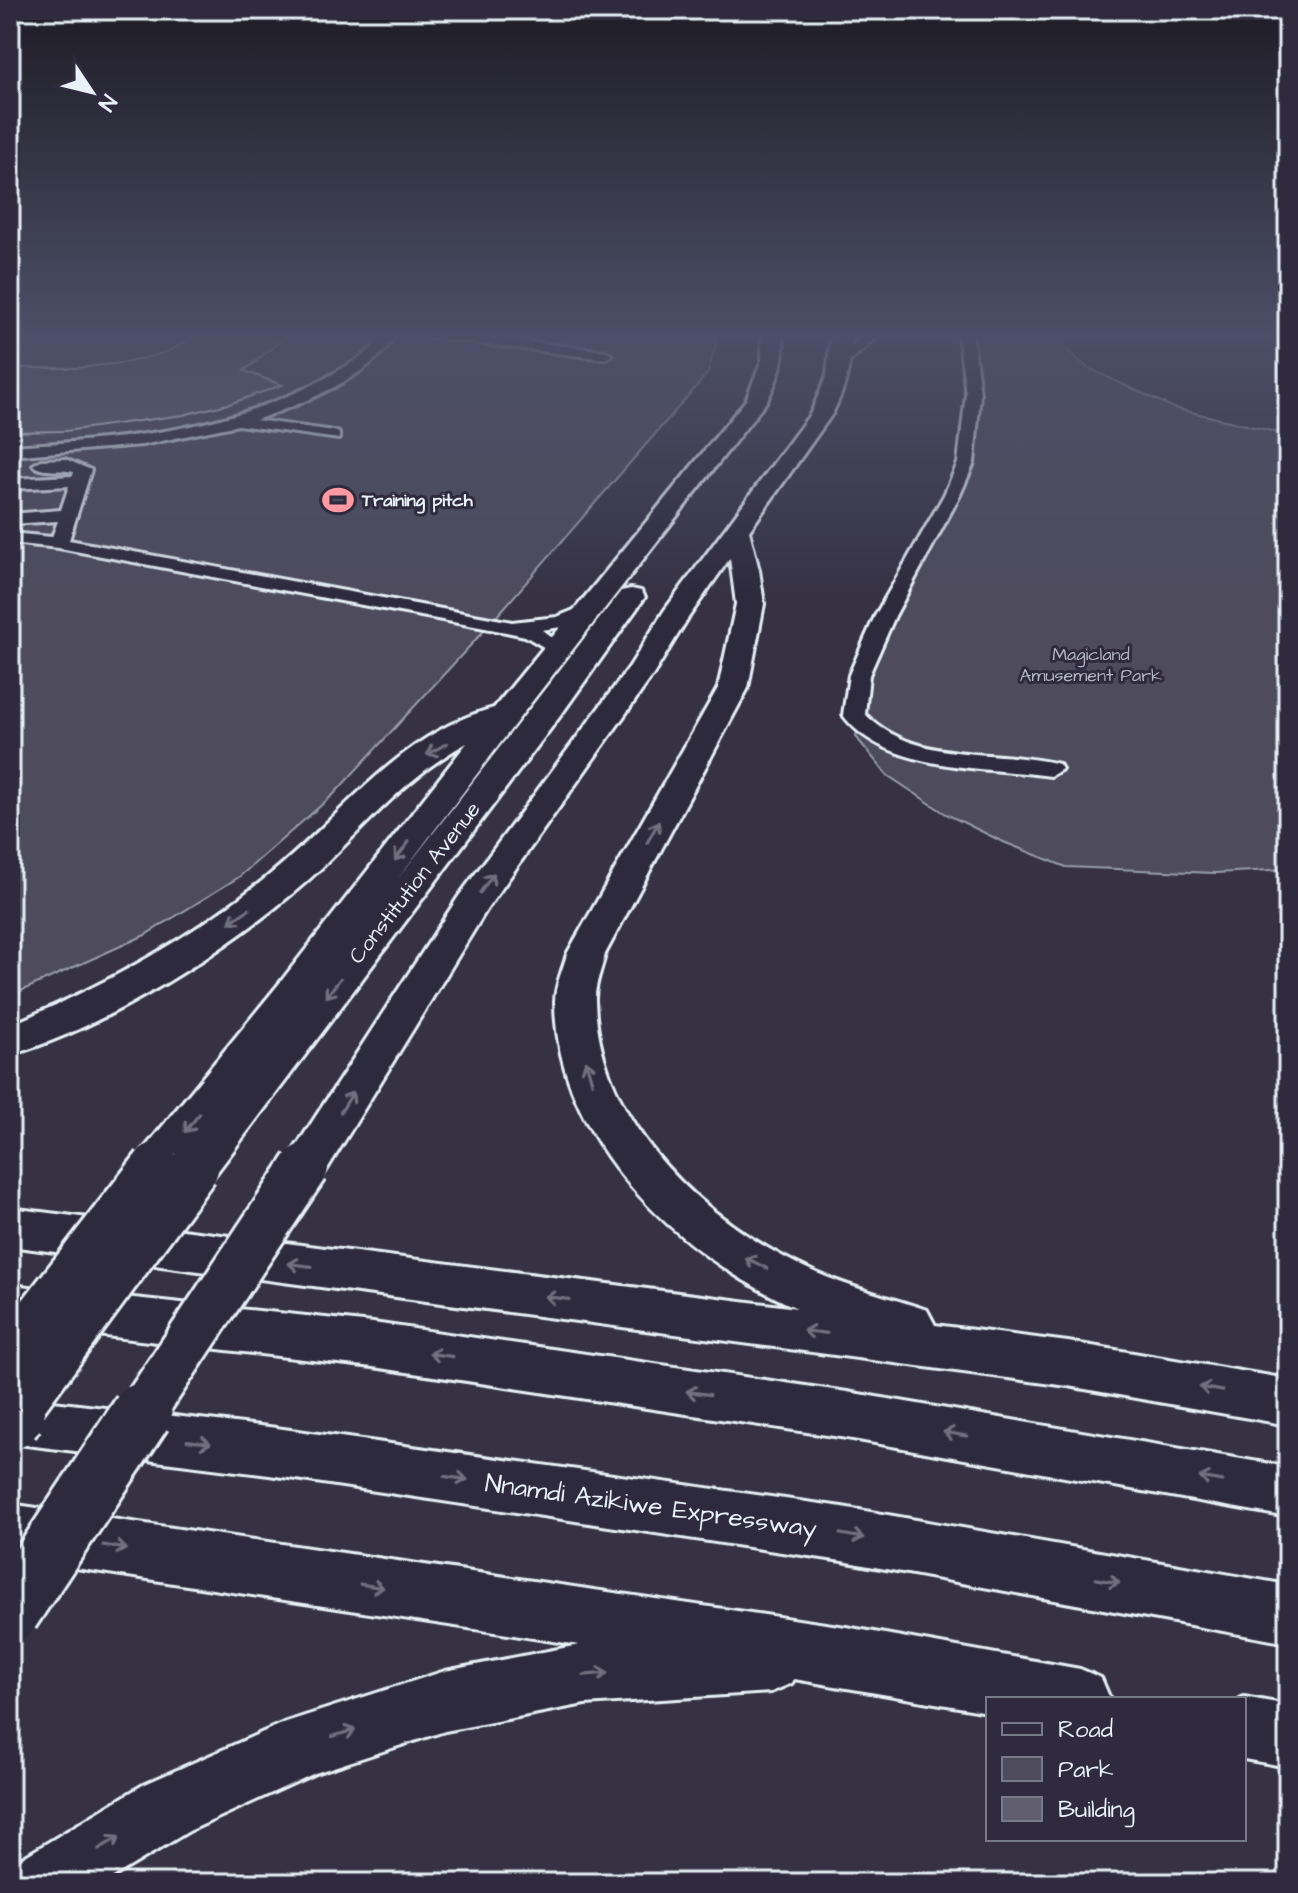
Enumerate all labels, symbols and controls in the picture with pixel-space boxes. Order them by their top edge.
north arrow [52,52,132,132]
text: N [90,88,124,117]
sports icon: Training pitch [321,483,355,517]
place label: Training pitch [361,488,474,514]
park label: Magicland Amusement Park [1020,642,1162,688]
one-way arrow [425,742,449,757]
street label: Constitution Avenue [342,795,488,971]
one-way arrow [646,821,661,845]
one-way arrow [394,840,411,861]
one-way arrow [479,872,495,894]
one-way arrow [228,908,250,924]
one-way arrow [325,977,342,998]
one-way arrow [580,1060,595,1086]
one-way arrow [338,1091,355,1113]
one-way arrow [183,1112,201,1133]
one-way arrow [744,1255,768,1271]
one-way arrow [287,1257,313,1272]
one-way arrow [545,1290,571,1305]
one-way arrow [802,1324,829,1339]
one-way arrow [429,1347,454,1362]
one-way arrow [1199,1380,1224,1395]
one-way arrow [686,1385,711,1400]
one-way arrow [943,1426,968,1441]
one-way arrow [185,1435,212,1450]
street label: Nnamdi Azikiwe Expressway [483,1465,819,1549]
one-way arrow [1199,1470,1224,1485]
one-way arrow [443,1471,468,1486]
one-way arrow [839,1529,864,1544]
one-way arrow [102,1540,127,1555]
one-way arrow [1095,1575,1120,1590]
one-way arrow [359,1579,384,1594]
one-way arrow [582,1666,609,1681]
legend [986,1697,1246,1841]
text: Road [1058,1713,1113,1747]
one-way arrow [330,1725,356,1740]
text: Park [1058,1753,1114,1787]
text: Building [1058,1793,1135,1828]
one-way arrow [97,1834,120,1850]

